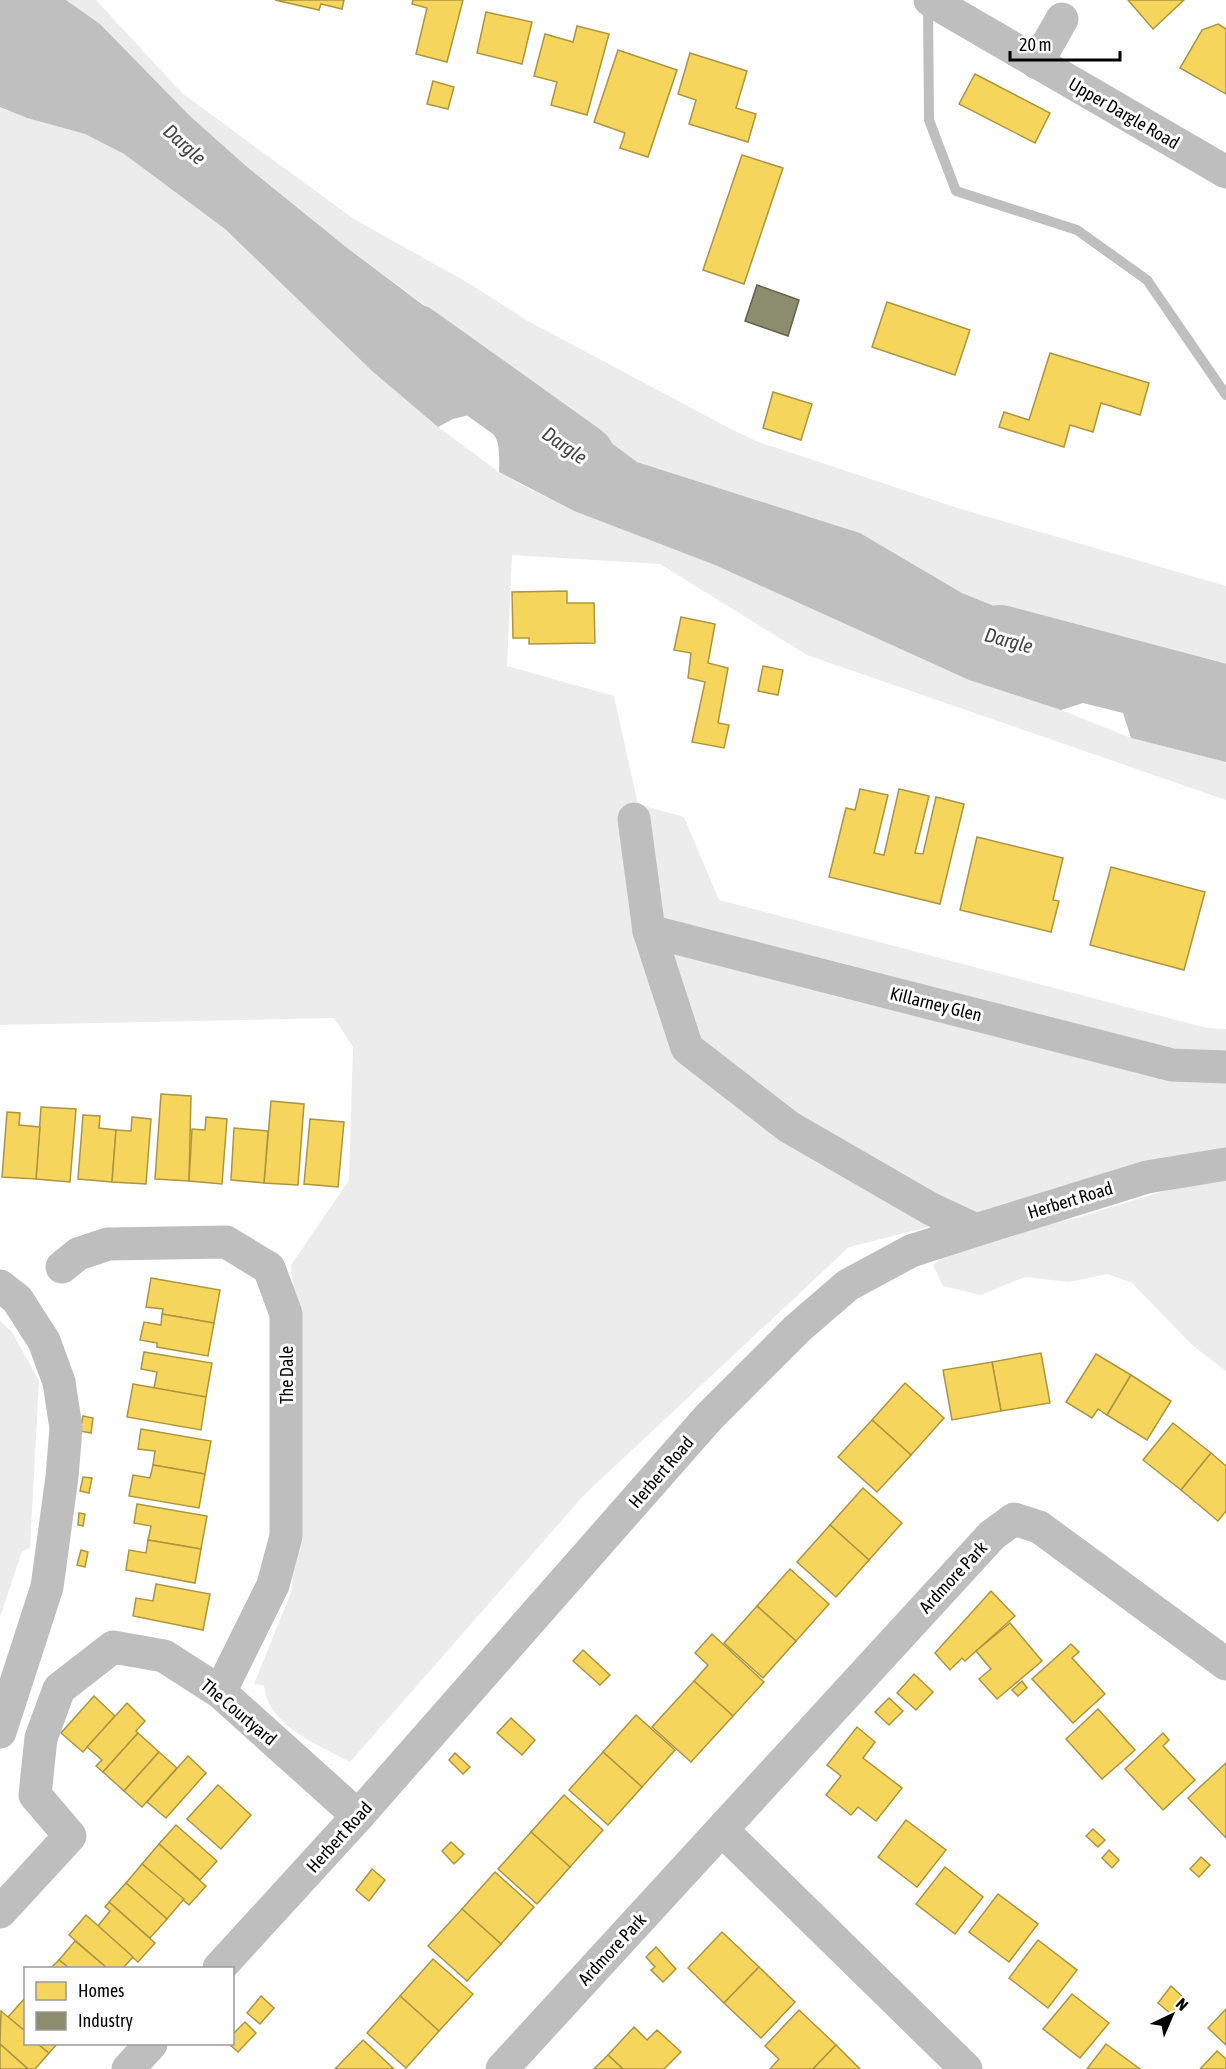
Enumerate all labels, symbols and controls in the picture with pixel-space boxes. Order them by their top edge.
scale bar [1010,24,1120,62]
text: 20 m [1019,34,1051,55]
street label: Upper Dargle Road [1065,73,1183,153]
water label: Dargle [159,119,211,169]
water label: Dargle [538,421,592,469]
water label: Dargle [982,623,1036,657]
street label: Killarney Glen [888,982,984,1026]
street label: Herbert Road [1025,1177,1115,1223]
street label: The Dale [276,1346,297,1404]
street label: Herbert Road [624,1432,698,1512]
street label: Ardmore Park [915,1537,991,1617]
street label: The Courtyard [197,1674,281,1750]
street label: Herbert Road [302,1797,376,1877]
street label: Ardmore Park [574,1909,650,1989]
legend [24,1967,234,2045]
text: Homes [78,1980,124,2001]
north arrow [1142,1985,1202,2045]
text: N [1173,1994,1192,2014]
text: Industry [78,2010,133,2031]

